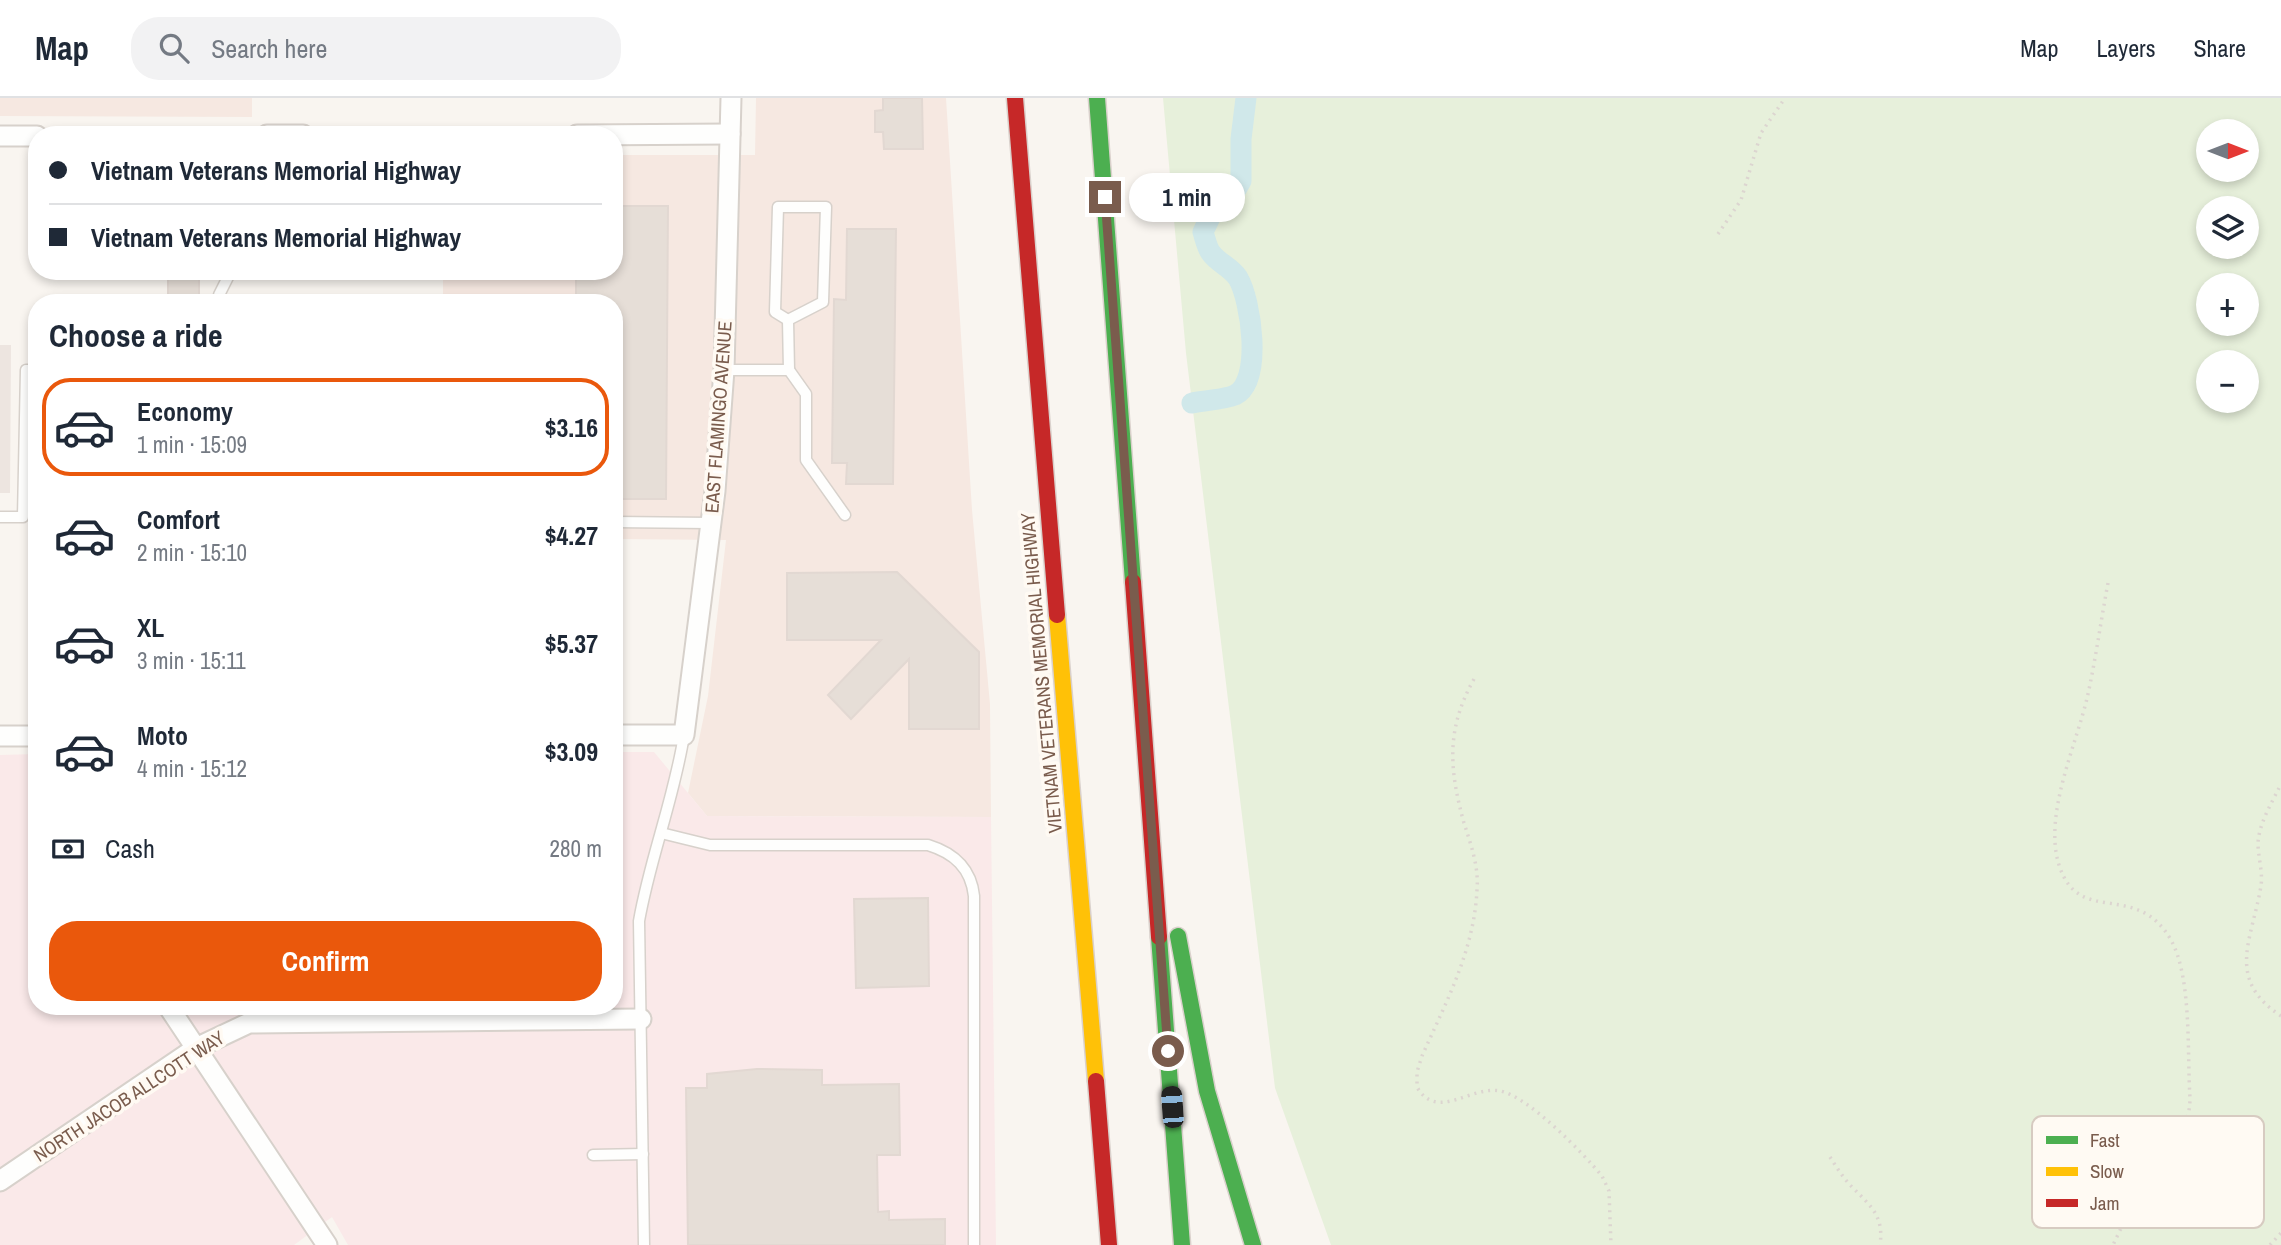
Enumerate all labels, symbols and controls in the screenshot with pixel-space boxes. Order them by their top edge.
search box [131,17,621,80]
text: Map [35,26,89,70]
icon: search [155,29,193,67]
text: Search here [211,31,327,66]
text: Map [2020,32,2058,64]
text: Layers [2096,32,2155,64]
text: Share [2193,32,2246,64]
north arrow [2196,119,2259,182]
map controls [2196,119,2259,413]
text: Vietnam Veterans Memorial Highway [91,153,461,188]
callout: 1 min [1130,172,1245,222]
route end [1089,181,1121,213]
text: 1 min [1162,182,1212,213]
button: layers [2196,196,2259,259]
text: Vietnam Veterans Memorial Highway [91,220,461,255]
button: + [2196,273,2259,336]
text: Choose a ride [49,314,223,357]
street label: EAST FLAMINGO AVENUE [698,320,738,514]
button: − [2196,350,2259,413]
text: Economy [137,394,233,429]
icon: car [53,396,116,459]
text: $3.16 [545,410,598,445]
text: 1 min · 15:09 [137,429,247,460]
text: Comfort [137,502,220,537]
icon: car [53,504,116,567]
street label: VIETNAM VETERANS MEMORIAL HIGHWAY [1014,511,1068,834]
text: $4.27 [545,518,598,553]
text: 2 min · 15:10 [137,537,247,568]
text: XL [137,610,164,645]
icon: car [53,612,116,675]
text: $5.37 [545,626,598,661]
text: 3 min · 15:11 [137,645,246,676]
text: Moto [137,718,188,753]
icon: car [53,720,116,783]
text: $3.09 [545,734,598,769]
text: 4 min · 15:12 [137,753,247,784]
icon: cash [49,830,87,868]
text: Cash [105,831,155,866]
text: 280 m [550,833,602,864]
button: Confirm [49,921,602,1001]
street label: NORTH JACOB ALLCOTT WAY [28,1024,230,1168]
route start [1152,1035,1184,1067]
car [1161,1085,1184,1129]
legend [2032,1116,2264,1228]
text: Fast [2090,1127,2120,1153]
text: Slow [2090,1158,2125,1184]
text: Jam [2090,1190,2119,1216]

